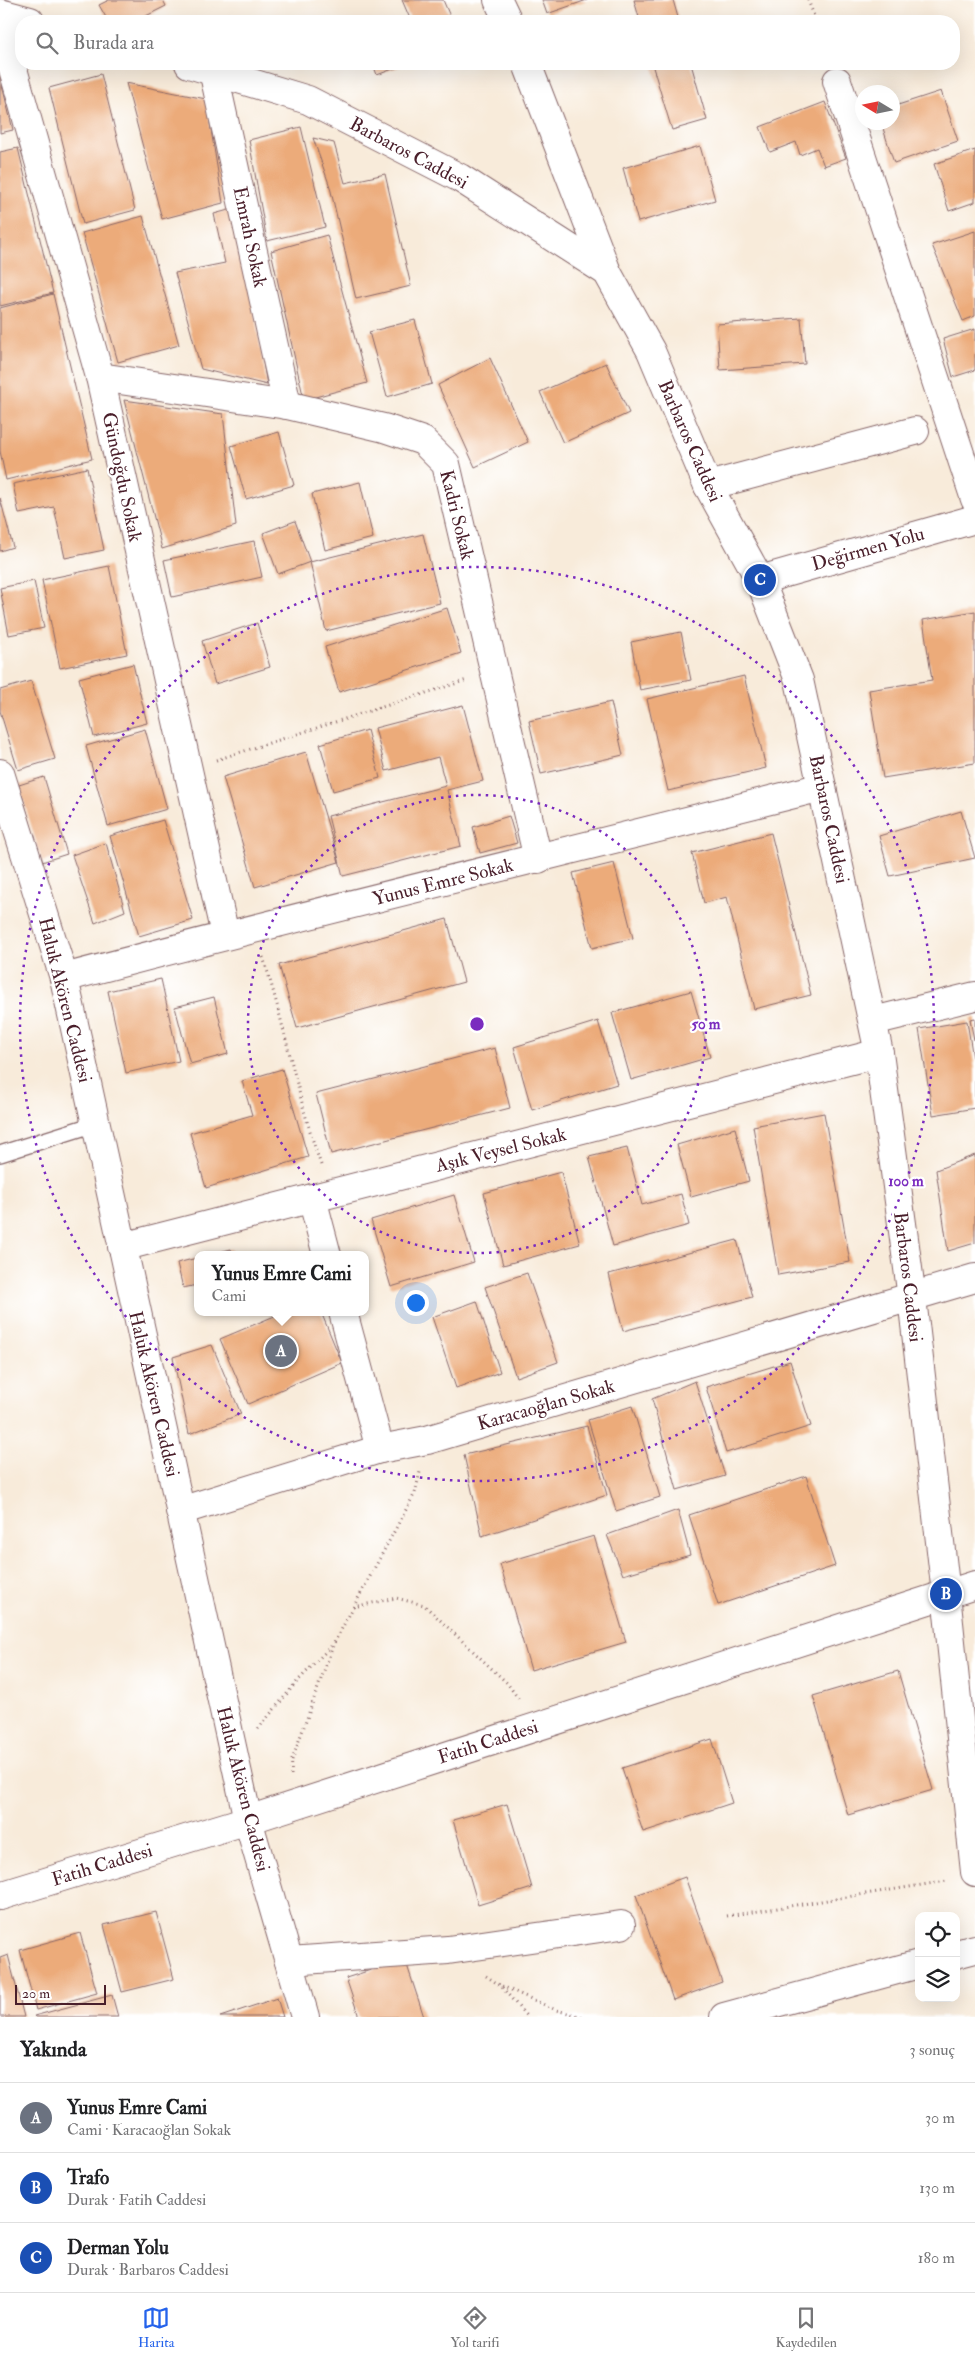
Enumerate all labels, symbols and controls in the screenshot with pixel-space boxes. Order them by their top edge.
search box [15,15,960,70]
icon: search [33,29,61,57]
text: Burada ara [73,31,154,55]
north arrow [855,85,900,130]
street label: Barbaros Caddesi [346,112,472,194]
street label: Emrah Sokak [228,184,272,290]
street label: Barbaros Caddesi [652,376,728,506]
street label: Gündoğdu Sokak [97,410,147,544]
street label: Kadri Sokak [434,467,480,563]
street label: Değirmen Yolu [809,521,927,577]
pin: C [744,561,776,599]
street label: Barbaros Caddesi [804,752,854,886]
street label: Yunus Emre Sokak [370,853,516,911]
street label: Haluk Akören Caddesi [33,915,97,1085]
centre of rings [468,1015,486,1033]
text: 50 m [692,1015,721,1034]
street label: Aşık Veysel Sokak [432,1122,569,1178]
text: 100 m [888,1172,924,1191]
street label: Barbaros Caddesi [888,1211,928,1343]
popup [194,1251,369,1316]
text: Yunus Emre Cami [211,1262,352,1286]
text: Cami [211,1286,246,1306]
your location [403,1290,429,1316]
street label: Haluk Akören Caddesi [123,1309,185,1479]
pin: A [265,1332,297,1370]
street label: Karacaoğlan Sokak [474,1374,618,1436]
pin: B [930,1575,962,1613]
street label: Haluk Akören Caddesi [211,1704,275,1874]
street label: Fatih Caddesi [435,1714,541,1770]
street label: Fatih Caddesi [49,1838,155,1892]
map controls [915,1912,960,2002]
button: locate [915,1912,960,1957]
button: layers [915,1957,960,2002]
scale bar [15,1982,106,2005]
text: 20 m [22,1985,50,2002]
text: Yakında [20,2036,87,2063]
text: 3 sonuç [909,2040,955,2060]
text: Yunus Emre Cami [67,2096,207,2120]
text: A [31,2108,41,2128]
text: 30 m [925,2108,955,2128]
text: Cami · Karacaoğlan Sokak [67,2120,231,2140]
text: Trafo [67,2166,109,2190]
text: B [31,2178,41,2198]
text: 130 m [919,2178,955,2198]
text: Durak · Fatih Caddesi [67,2190,206,2210]
text: Derman Yolu [67,2236,169,2260]
text: C [30,2248,42,2268]
text: 180 m [918,2248,955,2268]
text: Durak · Barbaros Caddesi [67,2260,229,2280]
tab: Harita [138,2304,175,2351]
tab: Yol tarifi [451,2304,500,2351]
tab: Kaydedilen [776,2304,837,2351]

